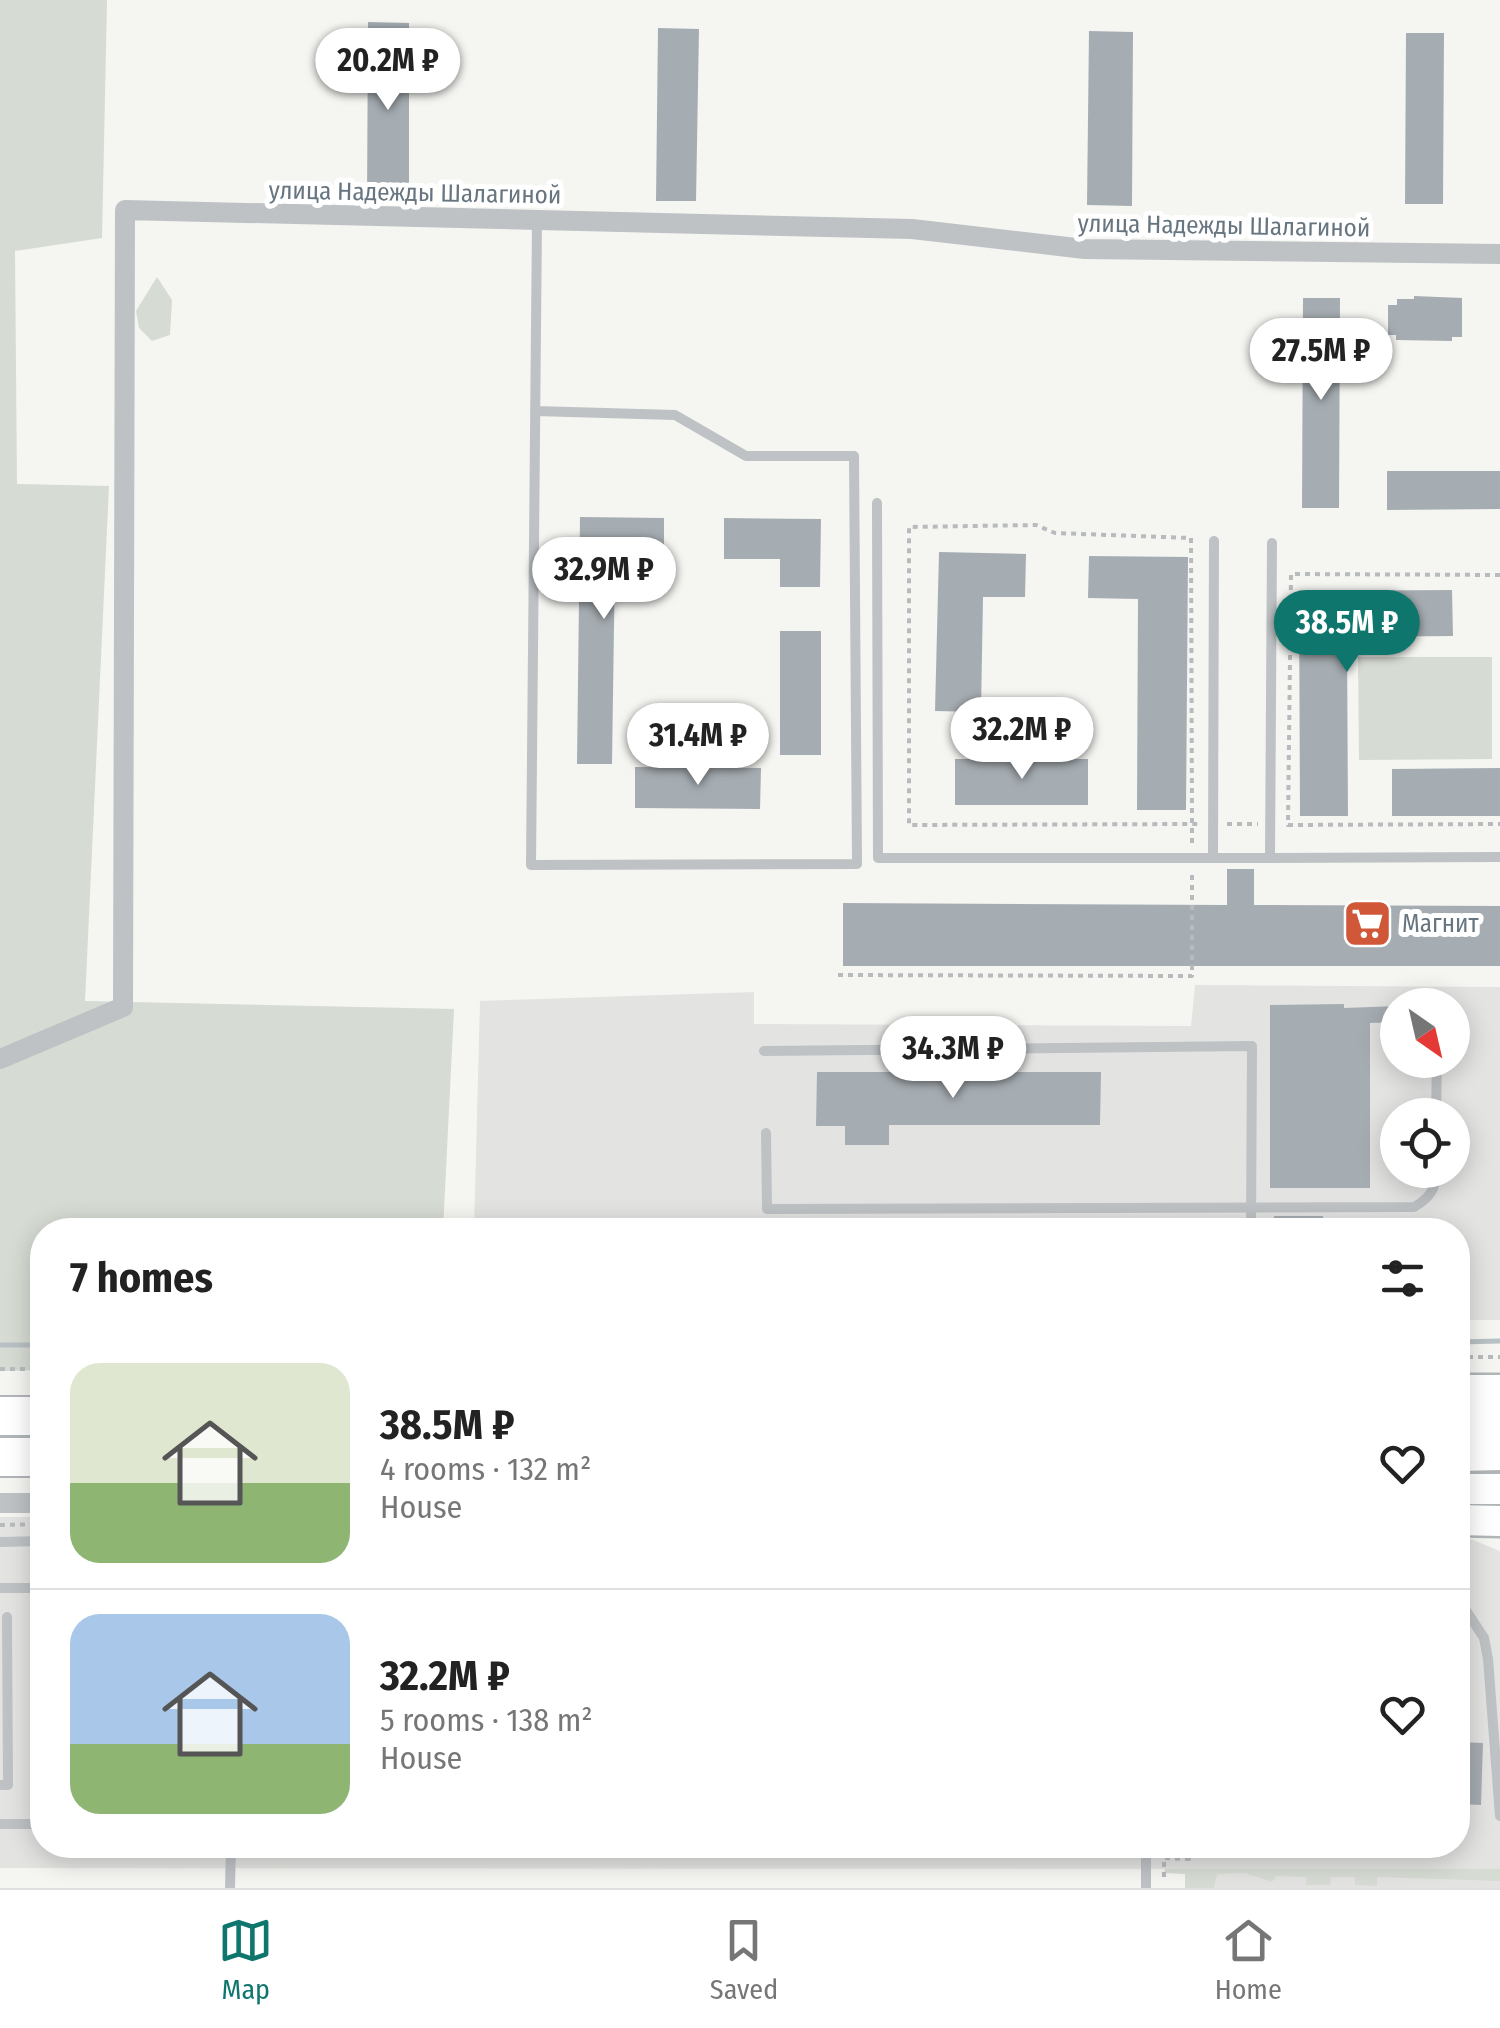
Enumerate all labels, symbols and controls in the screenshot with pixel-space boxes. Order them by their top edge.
pin: 20.2M ₽ [296,28,480,113]
text: 20.2M ₽ [337,41,439,79]
street label: улица Надежды Шалагиной [268,175,562,211]
street label: улица Надежды Шалагиной [1077,208,1371,244]
pin: 27.5M ₽ [1229,318,1413,403]
text: 27.5M ₽ [1272,331,1370,369]
pin: 32.9M ₽ [512,537,696,622]
text: 32.9M ₽ [554,550,654,588]
pin: 38.5M ₽ [1255,590,1439,675]
text: 38.5M ₽ [1296,603,1398,641]
pin: 32.2M ₽ [930,697,1114,782]
pin: 31.4M ₽ [606,703,790,788]
text: 32.2M ₽ [973,710,1071,748]
text: 31.4M ₽ [649,716,747,754]
supermarket icon: Магнит [1341,897,1393,949]
place label: Магнит [1402,909,1479,939]
north arrow [1380,988,1470,1078]
map controls [1380,988,1470,1188]
pin: 34.3M ₽ [861,1016,1045,1101]
text: 34.3M ₽ [902,1029,1004,1067]
button: locate [1380,1098,1470,1188]
icon: filters [1375,1251,1430,1306]
text: 7 homes [70,1253,213,1303]
text: 38.5M ₽ [380,1400,514,1450]
icon: home [150,1403,270,1523]
icon: heart [1375,1436,1430,1491]
text: 4 rooms · 132 m² [380,1450,591,1488]
text: House [380,1488,462,1526]
text: 32.2M ₽ [380,1651,510,1701]
icon: home [150,1654,270,1774]
icon: heart [1375,1687,1430,1742]
text: 5 rooms · 138 m² [380,1701,593,1739]
text: House [380,1739,462,1777]
tab: Map [218,1913,273,2006]
tab: Saved [710,1913,778,2006]
tab: Home [1215,1913,1282,2006]

